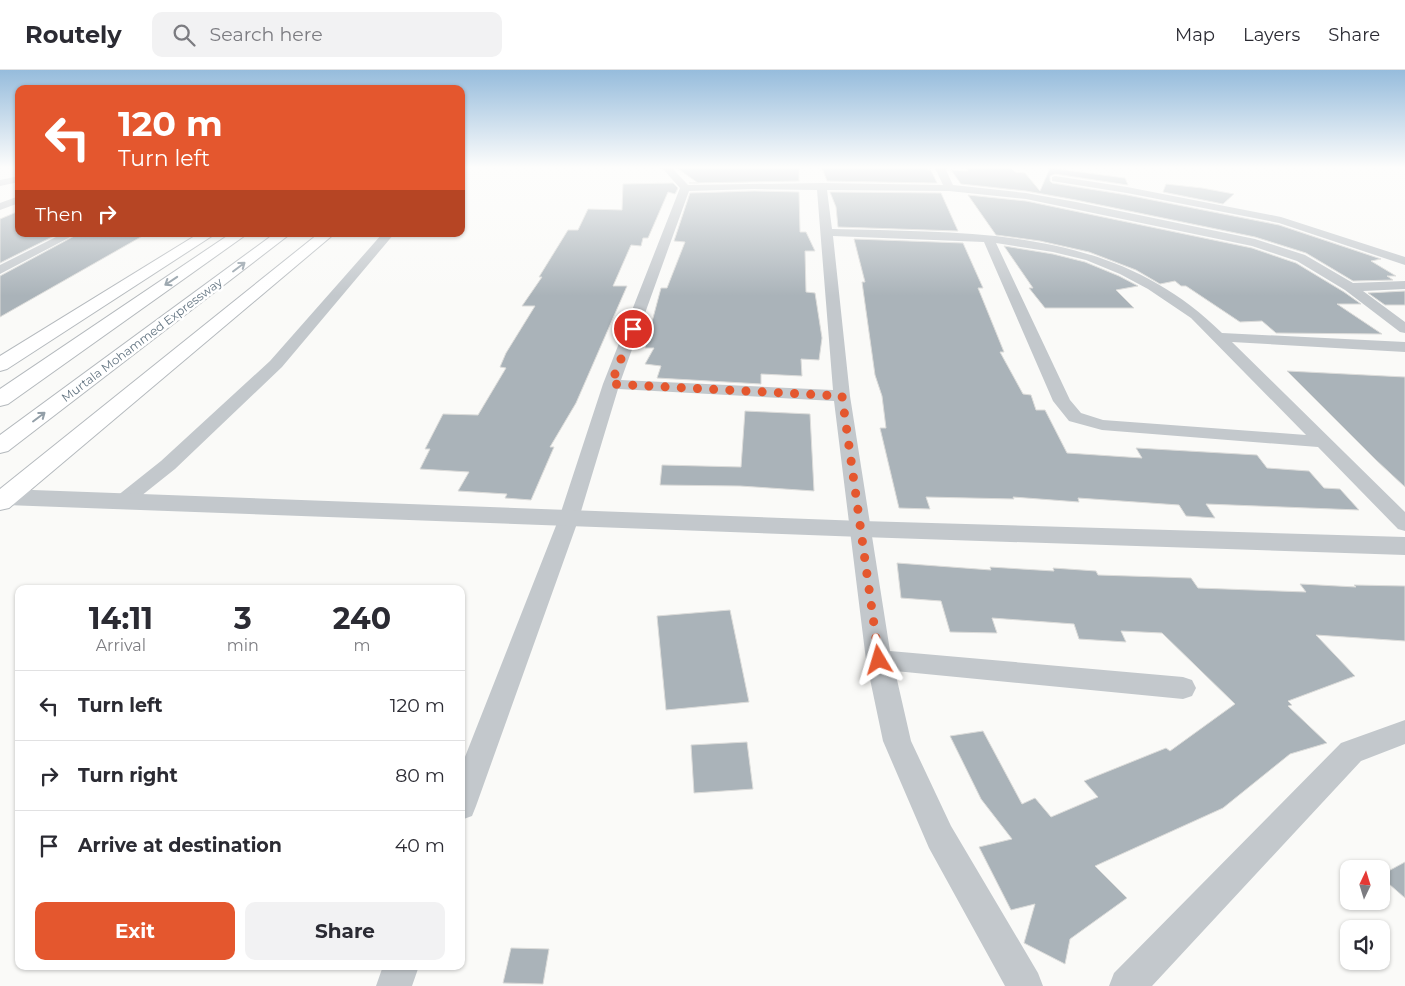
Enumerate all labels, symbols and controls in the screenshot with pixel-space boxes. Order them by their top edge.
search box [152,12,502,57]
text: Routely [25,20,122,49]
icon: search [170,21,198,49]
text: Search here [210,23,323,46]
text: Map [1175,24,1215,46]
text: Layers [1243,24,1300,46]
text: Share [1328,24,1380,46]
text: 120 m [118,102,223,145]
icon: left [35,105,100,170]
text: Turn left [118,145,210,172]
icon: right [93,200,121,228]
text: Then [35,203,83,226]
one-way arrow [232,262,246,272]
street label: Murtala Mohammed Expressway [58,274,225,405]
one-way arrow [165,276,179,286]
pin [612,308,654,350]
icon: arrive [619,315,647,343]
one-way arrow [32,412,46,422]
text: 14:11 [89,600,153,637]
text: 3 [234,600,252,637]
text: 240 [333,600,391,637]
position arrow [852,633,904,685]
text: Arrival [96,636,146,655]
text: min [227,636,259,655]
text: m [353,636,370,655]
icon: left [35,692,63,720]
text: Turn left [78,694,163,717]
text: 120 m [390,694,445,717]
icon: right [35,762,63,790]
text: Turn right [78,764,178,787]
text: 80 m [395,764,445,787]
icon: arrive [35,832,63,860]
text: Arrive at destination [78,834,282,857]
text: 40 m [395,834,445,857]
north arrow [1340,860,1390,910]
map controls [1340,860,1390,970]
button: Exit [35,902,235,960]
button: Share [245,902,445,960]
button: sound [1340,920,1390,970]

